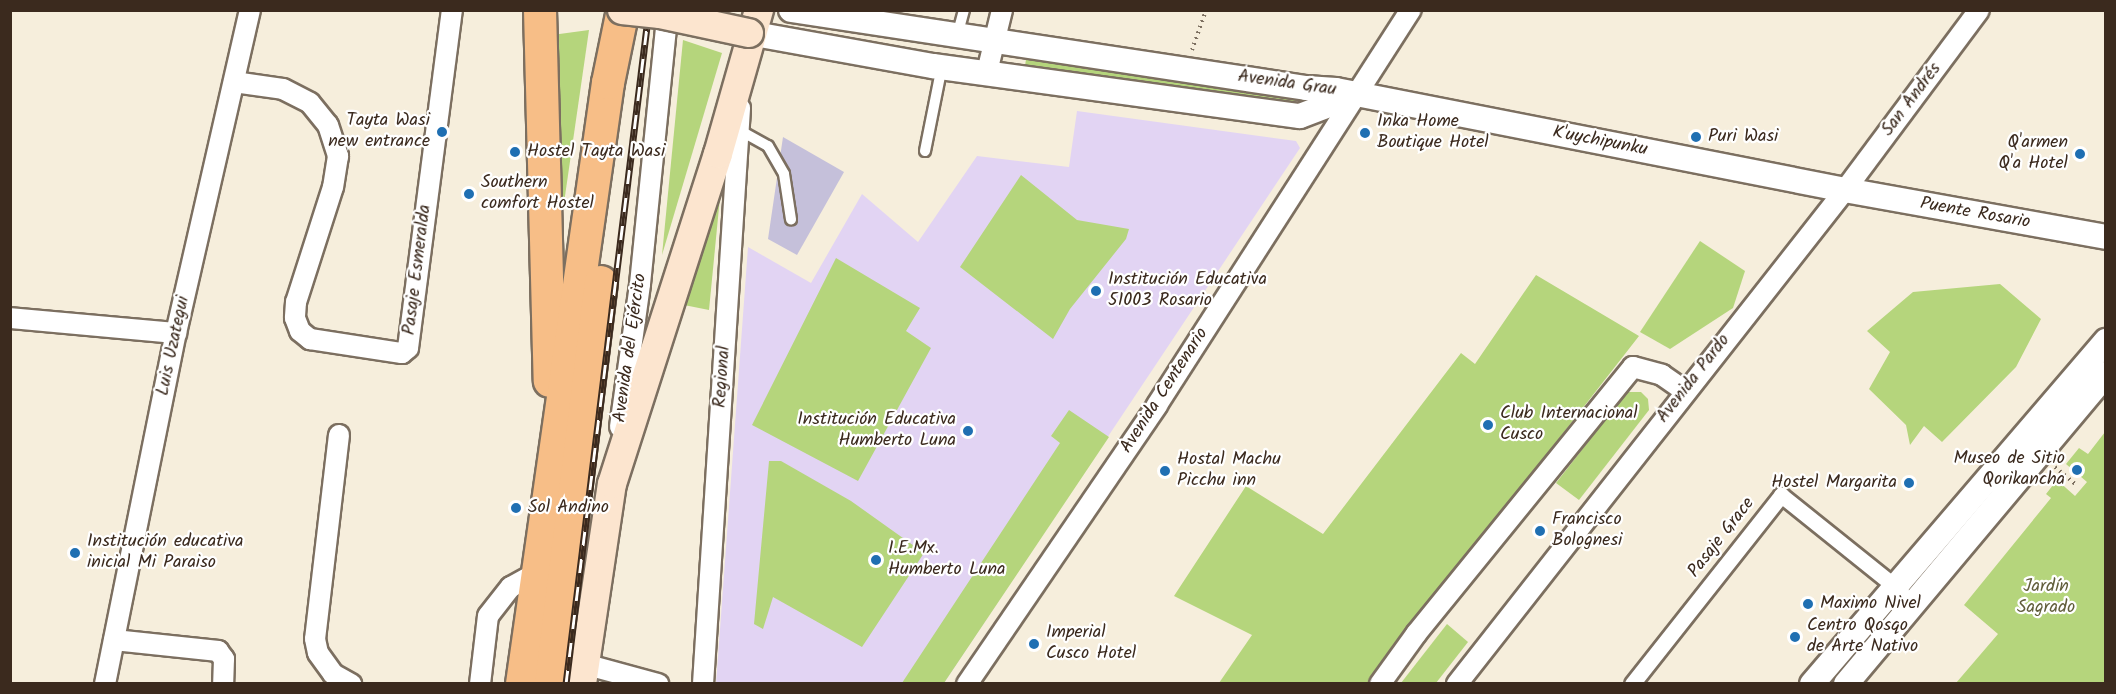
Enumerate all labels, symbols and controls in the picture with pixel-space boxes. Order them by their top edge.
street label: San Andrés [1878,59,1946,141]
street label: Avenida Grau [1236,66,1338,102]
place label: Tayta Wasi new entrance [328,111,430,154]
place label: Inka Home Boutique Hotel [1377,112,1489,154]
street label: K'uychipunku [1551,122,1649,162]
marker: Tayta Wasi new entrance [435,125,449,139]
marker: Inka Home Boutique Hotel [1358,126,1372,140]
place label: Puri Wasi [1708,126,1778,148]
marker: Puri Wasi [1689,130,1703,144]
place label: Q'armen Q'a Hotel [1999,133,2068,176]
place label: Hostel Tayta Wasi [527,141,665,163]
marker: Hostel Tayta Wasi [508,145,522,159]
marker: Q'armen Q'a Hotel [2073,147,2087,161]
place label: Southern comfort Hostel [481,173,594,216]
marker: Southern comfort Hostel [462,187,476,201]
street label: Puente Rosario [1918,194,2032,234]
street label: Pasaje Esmeralda [399,204,437,336]
place label: Institución Educativa 51003 Rosario [1108,270,1267,312]
street label: Avenida del Ejército [610,272,652,424]
marker: Institución Educativa 51003 Rosario [1089,284,1103,298]
street label: Luis Uzategui [153,294,195,398]
street label: Avenida Centenario [1116,324,1214,458]
street label: Avenida Pardo [1653,330,1735,428]
street label: Regional [710,345,736,409]
place label: Club Internacional Cusco [1500,404,1638,446]
place label: Institución Educativa Humberto Luna [797,410,956,452]
marker: Club Internacional Cusco [1481,418,1495,432]
marker: Institución Educativa Humberto Luna [961,424,975,438]
place label: Museo de Sitio Qorikancha [1953,449,2065,492]
place label: Hostal Machu Picchu inn [1177,450,1281,492]
marker: Museo de Sitio Qorikancha [2070,463,2084,477]
marker: Hostal Machu Picchu inn [1158,464,1172,478]
place label: Hostel Margarita [1771,472,1897,494]
marker: Hostel Margarita [1902,476,1916,490]
street label: Pasaje Grace [1684,494,1760,582]
place label: Sol Andino [528,497,609,519]
marker: Sol Andino [509,501,523,515]
place label: Francisco Bolognesi [1552,510,1622,552]
marker: Francisco Bolognesi [1533,524,1547,538]
place label: Institución educativa inicial Mi Paraiso [87,532,243,574]
place label: I.E.Mx. Humberto Luna [888,539,1005,582]
marker: Institución educativa inicial Mi Paraiso [68,546,82,560]
marker: I.E.Mx. Humberto Luna [869,553,883,567]
park label: Jardín Sagrado [2017,577,2075,620]
place label: Maximo Nivel [1820,593,1921,615]
marker: Maximo Nivel [1801,597,1815,611]
place label: Centro Qosqo de Arte Nativo [1807,616,1918,658]
place label: Imperial Cusco Hotel [1046,623,1136,666]
marker: Centro Qosqo de Arte Nativo [1788,630,1802,644]
marker: Imperial Cusco Hotel [1027,637,1041,651]

